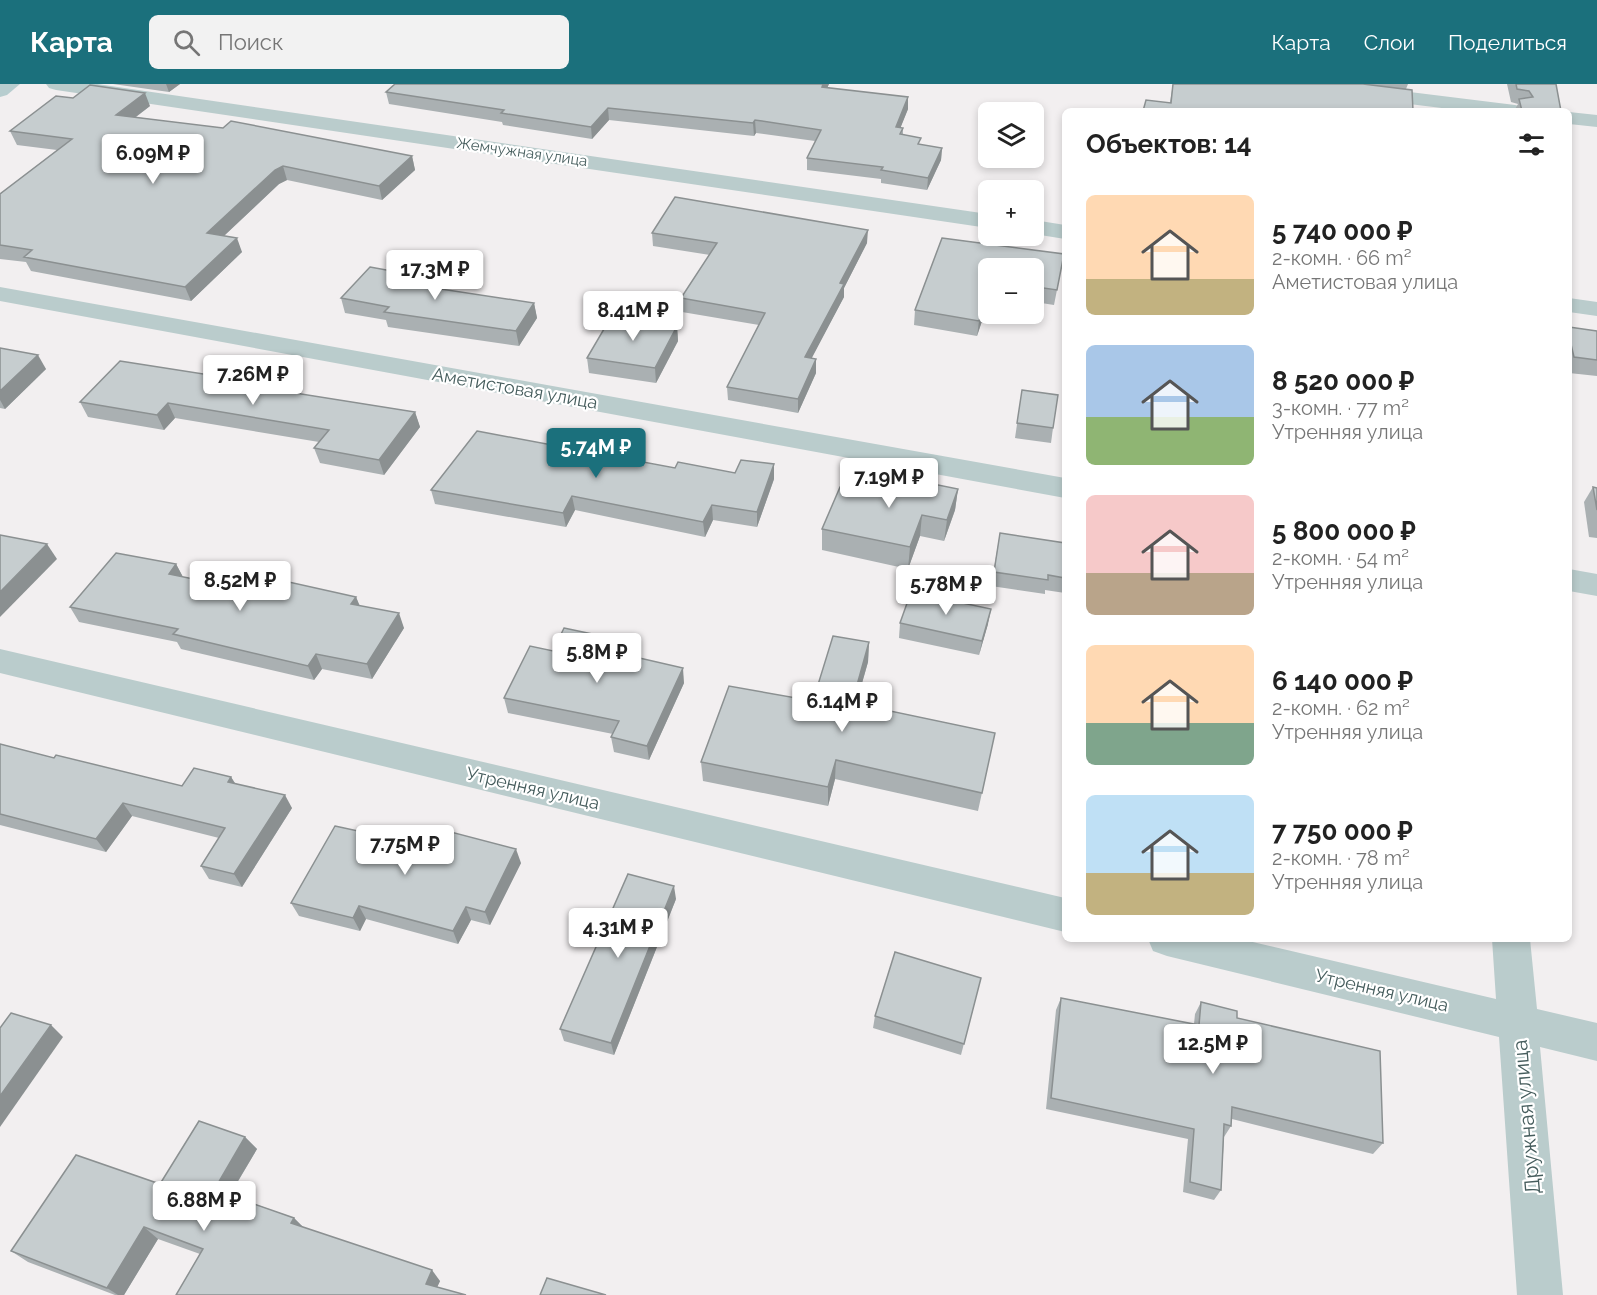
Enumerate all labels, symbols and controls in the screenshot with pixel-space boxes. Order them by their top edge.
search box [149,15,569,69]
text: Карта [30,26,113,59]
icon: search [170,26,203,59]
text: Поиск [218,29,283,55]
text: Карта [1272,30,1331,55]
text: Слои [1364,30,1415,55]
text: Поделиться [1448,30,1567,55]
map controls [978,102,1044,324]
button: layers [978,102,1044,168]
icon: filters [1515,128,1548,161]
text: Объектов: 14 [1086,129,1252,159]
pin: 6.09M ₽ [98,134,208,185]
street label: Жемчужная улица [455,134,589,170]
text: 6.09M ₽ [116,141,190,165]
button: + [978,180,1044,246]
text: 5 740 000 ₽ [1272,216,1413,246]
icon: home [1134,219,1206,291]
text: 2-комн. · 66 m² [1272,246,1411,270]
pin: 17.3M ₽ [380,250,490,301]
text: 17.3M ₽ [400,257,470,281]
button: − [978,258,1044,324]
text: Аметистовая улица [1272,270,1458,294]
pin: 8.41M ₽ [578,291,688,342]
text: 8.41M ₽ [597,298,669,322]
pin: 7.26M ₽ [198,355,308,406]
text: 7.26M ₽ [217,362,289,386]
street label: Аметистовая улица [431,363,599,413]
text: 8 520 000 ₽ [1272,366,1414,396]
icon: home [1134,369,1206,441]
text: 3-комн. · 77 m² [1272,396,1409,420]
text: Утренняя улица [1272,420,1423,444]
pin: 5.74M ₽ [541,428,651,479]
text: 5.74M ₽ [561,435,631,459]
pin: 7.19M ₽ [834,458,944,509]
text: 7.19M ₽ [854,465,924,489]
text: 5 800 000 ₽ [1272,516,1416,546]
icon: home [1134,519,1206,591]
text: 2-комн. · 54 m² [1272,546,1409,570]
pin: 8.52M ₽ [185,561,295,612]
pin: 5.78M ₽ [891,565,1001,616]
text: 8.52M ₽ [204,568,276,592]
text: Утренняя улица [1272,570,1423,594]
text: 5.78M ₽ [910,572,982,596]
pin: 5.8M ₽ [548,633,646,684]
text: 5.8M ₽ [566,640,628,664]
text: 6 140 000 ₽ [1272,666,1413,696]
icon: home [1134,669,1206,741]
pin: 6.14M ₽ [787,682,897,733]
text: 6.14M ₽ [806,689,878,713]
text: 2-комн. · 62 m² [1272,696,1410,720]
text: Утренняя улица [1272,720,1423,744]
street label: Утренняя улица [464,762,602,814]
text: 7 750 000 ₽ [1272,816,1413,846]
icon: home [1134,819,1206,891]
pin: 7.75M ₽ [350,825,460,876]
text: 7.75M ₽ [370,832,440,856]
text: 2-комн. · 78 m² [1272,846,1410,870]
text: Утренняя улица [1272,870,1423,894]
pin: 4.31M ₽ [563,908,673,959]
text: 4.31M ₽ [583,915,653,939]
street label: Утренняя улица [1313,964,1451,1016]
pin: 12.5M ₽ [1158,1024,1268,1075]
text: 12.5M ₽ [1178,1031,1248,1055]
street label: Дружная улица [1507,1039,1545,1195]
pin: 6.88M ₽ [149,1181,259,1232]
text: 6.88M ₽ [167,1188,241,1212]

